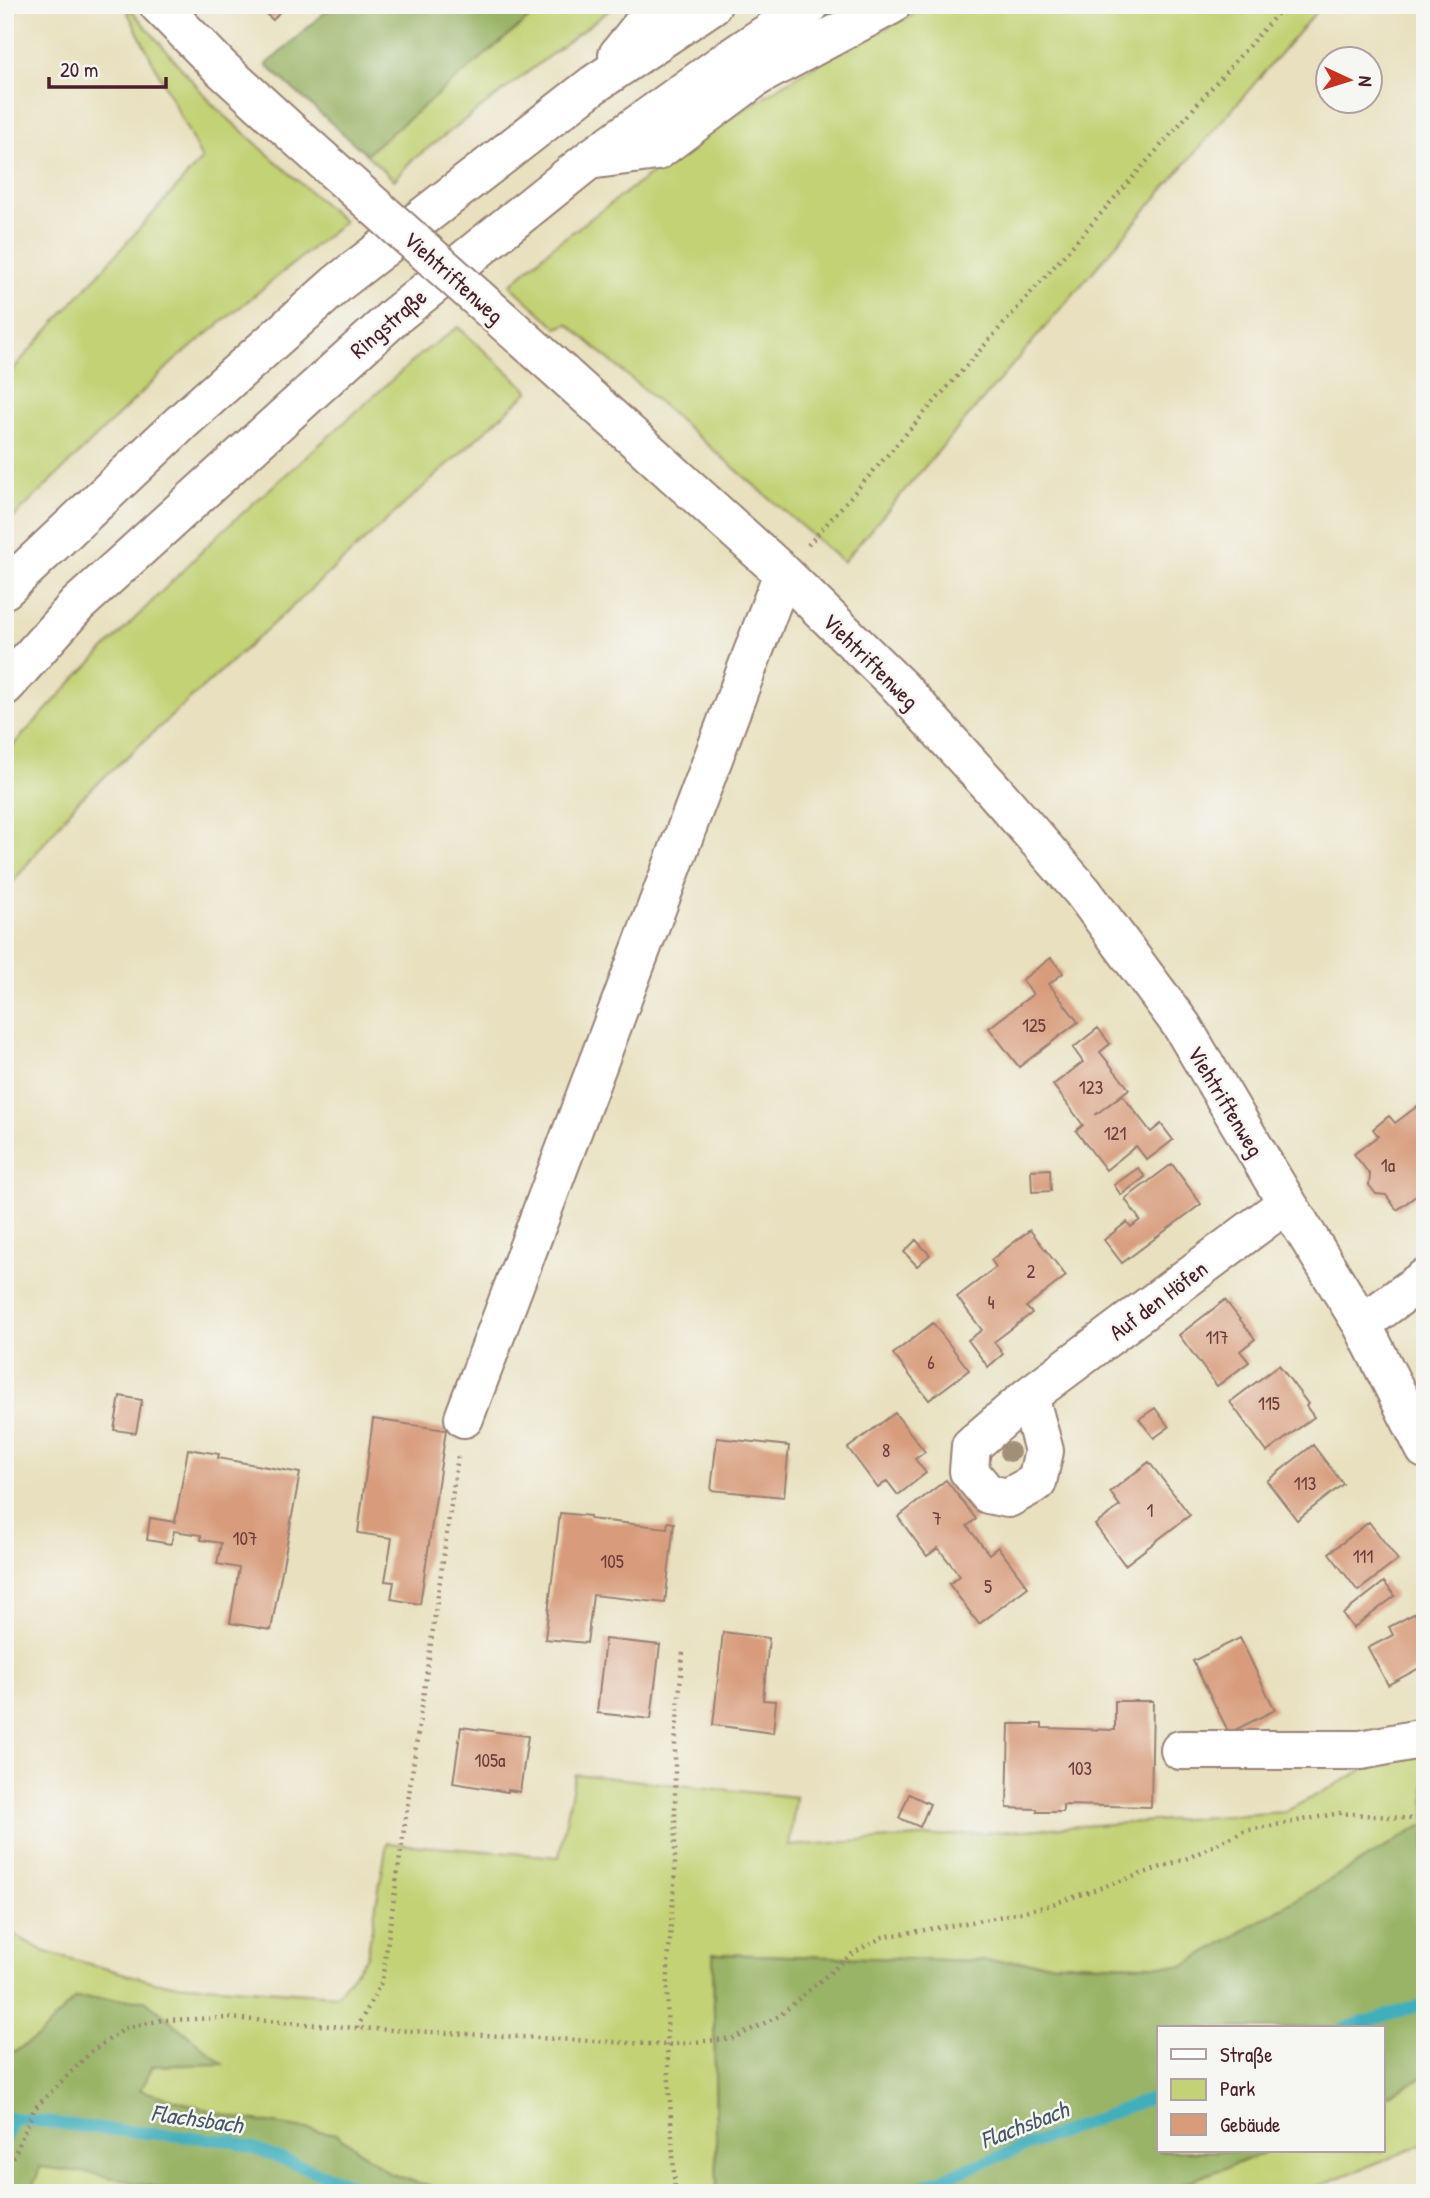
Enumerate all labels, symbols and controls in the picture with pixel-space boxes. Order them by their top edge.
scale bar [49,46,166,90]
north arrow [1314,46,1384,116]
text: 20 m [60,55,98,84]
text: N [1353,75,1379,87]
street label: Viehtriftenweg [397,224,511,330]
street label: Ringstraße [343,281,433,365]
street label: Viehtriftenweg [816,606,926,716]
house number: 125 [1022,1012,1046,1038]
street label: Viehtriftenweg [1181,1040,1271,1162]
house number: 123 [1079,1074,1103,1100]
house number: 121 [1104,1120,1126,1146]
house number: 1a [1381,1152,1396,1178]
street label: Auf den Höfen [1103,1253,1213,1347]
house number: 2 [1027,1258,1036,1284]
house number: 4 [987,1289,995,1315]
house number: 117 [1205,1324,1229,1350]
house number: 6 [927,1349,935,1375]
house number: 115 [1258,1390,1280,1416]
house number: 8 [882,1437,890,1463]
house number: 113 [1294,1470,1316,1496]
house number: 1 [1147,1497,1154,1523]
house number: 7 [932,1505,942,1531]
house number: 107 [233,1525,257,1551]
house number: 111 [1353,1543,1373,1569]
house number: 105 [600,1548,624,1574]
house number: 5 [984,1573,992,1599]
house number: 105a [475,1747,506,1773]
house number: 103 [1068,1755,1092,1781]
legend [1157,2026,1384,2152]
text: Straße [1220,2040,1273,2069]
text: Park [1220,2074,1255,2103]
water label: Flachsbach [975,2092,1075,2155]
water label: Flachsbach [149,2096,247,2141]
text: Gebäude [1220,2110,1280,2139]

